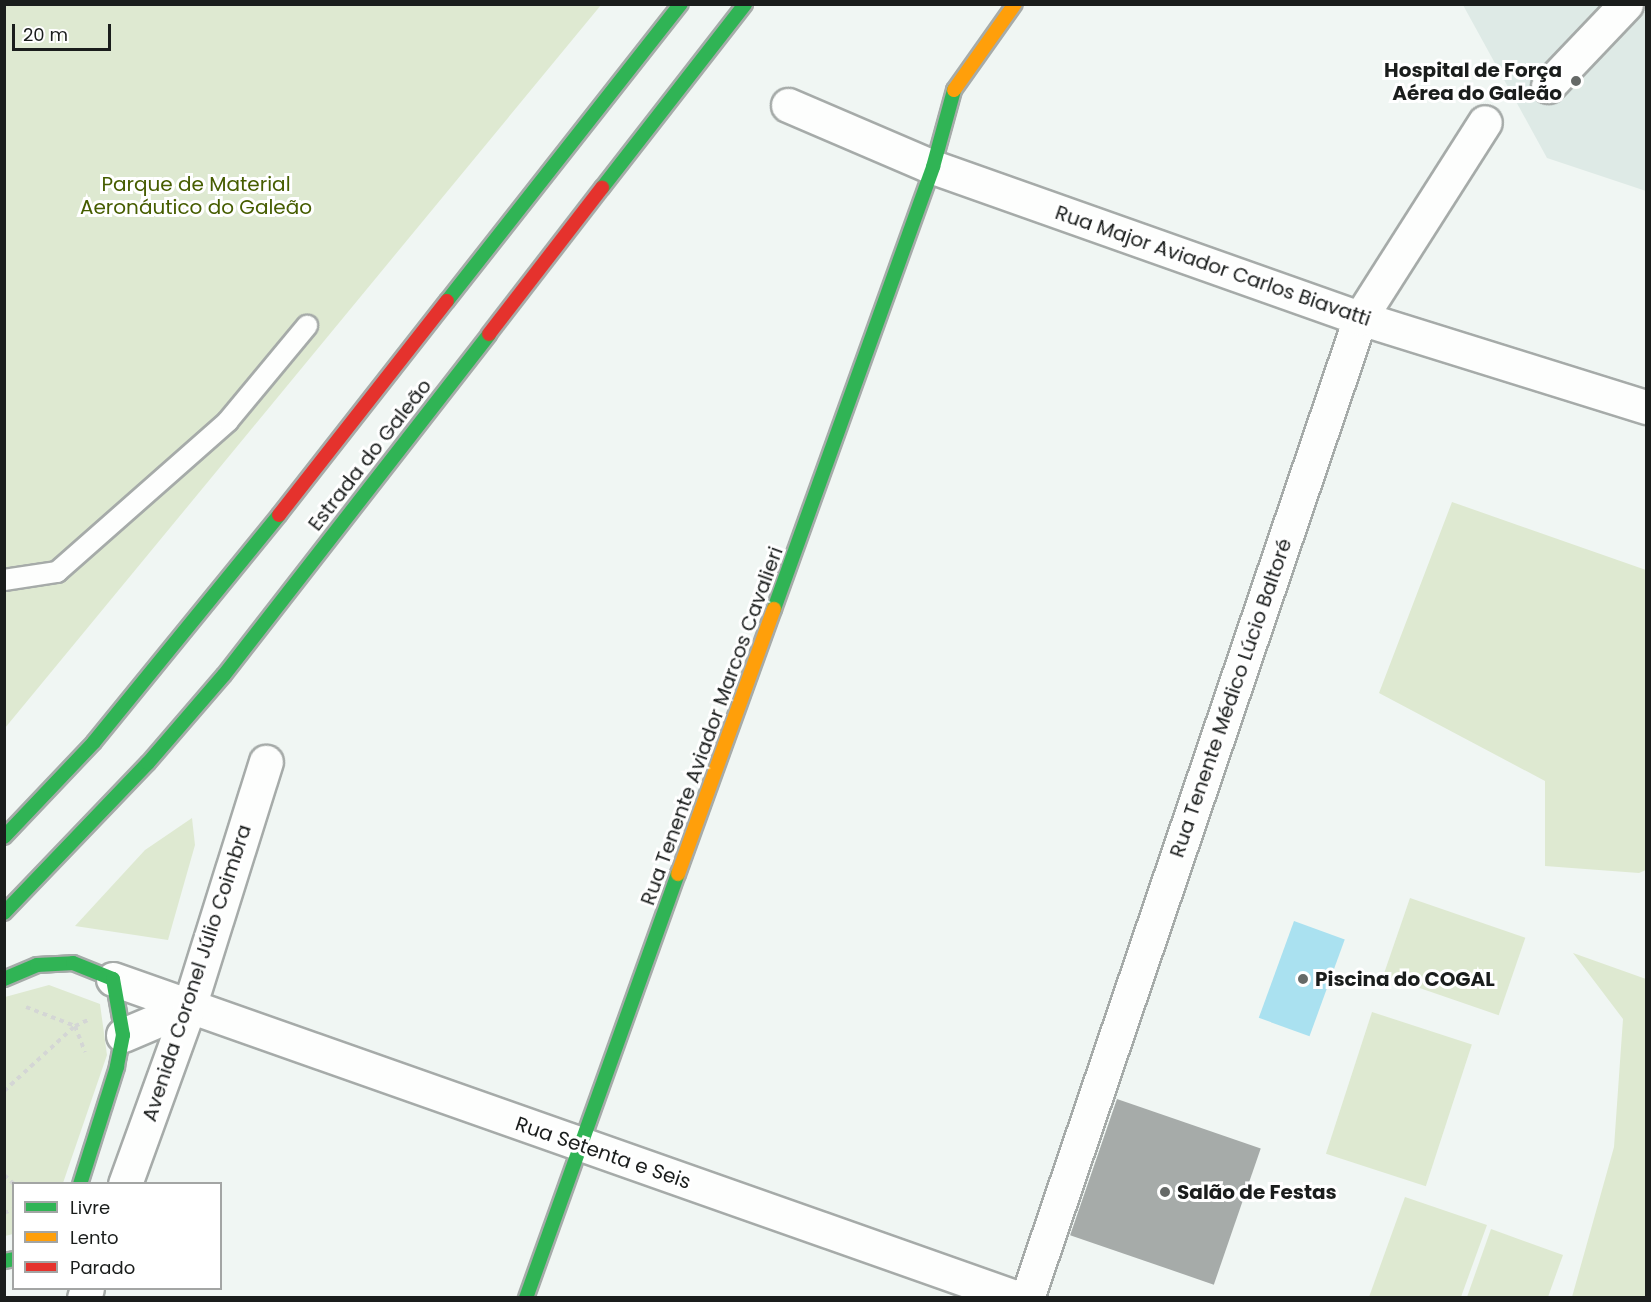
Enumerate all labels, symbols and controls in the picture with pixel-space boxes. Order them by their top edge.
scale bar [15,12,114,50]
text: 20 m [23,22,68,47]
place label: Hospital de Força Aérea do Galeão [1384,58,1562,105]
marker: Hospital de Força Aérea do Galeão [1567,72,1585,90]
park label: Parque de Material Aeronáutico do Galeão [80,172,312,219]
street label: Rua Major Aviador Carlos Biavatti [1052,201,1374,331]
street label: Estrada do Galeão [303,374,437,536]
street label: Rua Tenente Médico Lúcio Baltoré [1165,535,1297,861]
street label: Rua Tenente Aviador Marcos Cavalieri [636,544,788,908]
street label: Avenida Coronel Júlio Coimbra [138,821,256,1125]
place label: Piscina do COGAL [1315,967,1495,991]
marker: Piscina do COGAL [1296,972,1310,986]
street label: Rua Setenta e Seis [512,1112,694,1194]
place label: Salão de Festas [1177,1180,1337,1204]
legend [12,1182,222,1290]
marker: Salão de Festas [1158,1185,1172,1199]
text: Livre [70,1195,110,1220]
text: Lento [70,1225,119,1250]
text: Parado [70,1255,135,1280]

